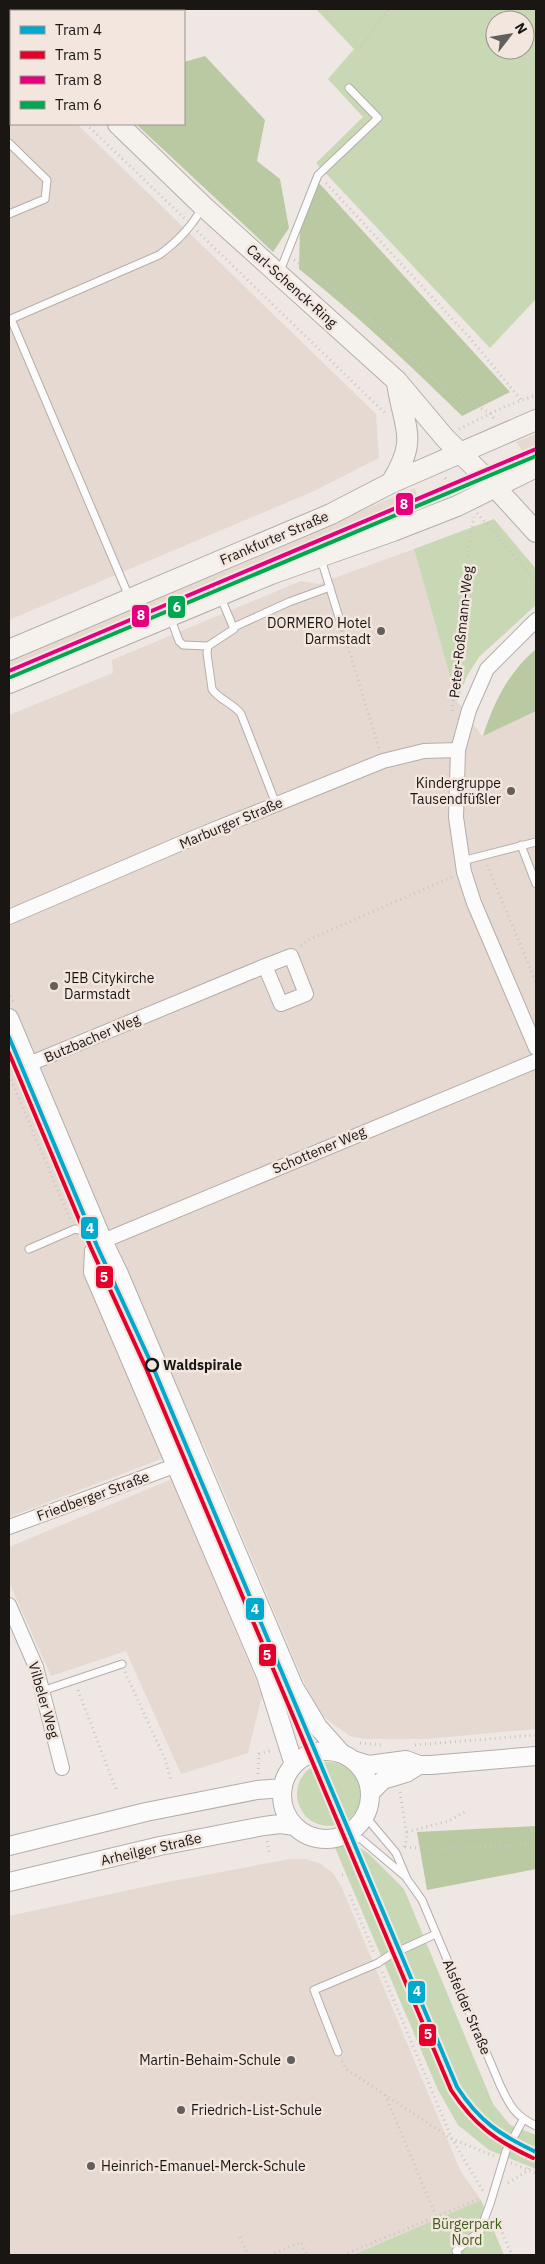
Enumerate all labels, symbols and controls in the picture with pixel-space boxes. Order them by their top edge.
legend [10,10,185,125]
north arrow [485,10,535,60]
text: N [511,19,531,37]
text: Tram 4 [55,20,102,39]
text: Tram 5 [55,45,102,64]
text: Tram 8 [55,70,102,89]
text: Tram 6 [55,95,102,114]
street label: Carl-Schenck-Ring [243,240,342,332]
line badge: 8 [395,492,414,516]
text: 8 [400,495,408,513]
street label: Frankfurter Straße [217,507,331,569]
street label: Peter-Roßmann-Weg [445,564,477,699]
line badge: 6 [167,595,186,619]
text: 6 [173,598,181,616]
line badge: 8 [131,604,150,628]
text: 8 [137,606,145,624]
place label: DORMERO Hotel Darmstadt [267,614,371,648]
marker: DORMERO Hotel Darmstadt [375,625,387,637]
place label: Kindergruppe Tausendfüßler [410,774,501,808]
marker: Kindergruppe Tausendfüßler [505,785,517,797]
street label: Marburger Straße [177,793,286,853]
place label: JEB Citykirche Darmstadt [64,969,155,1003]
marker: JEB Citykirche Darmstadt [48,980,60,992]
street label: Butzbacher Weg [41,1009,143,1066]
street label: Schottener Weg [270,1122,369,1178]
line badge: 4 [80,1216,99,1240]
text: 4 [86,1219,94,1237]
line badge: 5 [95,1265,114,1289]
text: 5 [100,1268,108,1286]
place label: Waldspirale [163,1356,242,1374]
marker: Waldspirale [145,1358,159,1372]
street label: Friedberger Straße [34,1467,152,1525]
line badge: 4 [245,1597,265,1621]
text: 4 [251,1600,259,1618]
line badge: 5 [258,1643,277,1667]
text: 5 [263,1646,271,1664]
street label: Vilbeler Weg [24,1660,64,1741]
street label: Arheilger Straße [99,1829,203,1869]
street label: Alsfelder Straße [439,1957,495,2058]
line badge: 4 [407,1980,426,2004]
text: 4 [413,1982,421,2000]
line badge: 5 [418,2023,437,2047]
text: 5 [424,2025,432,2043]
place label: Martin-Behaim-Schule [139,2051,281,2069]
marker: Martin-Behaim-Schule [285,2054,297,2066]
place label: Friedrich-List-Schule [191,2101,322,2119]
marker: Friedrich-List-Schule [175,2104,187,2116]
place label: Heinrich-Emanuel-Merck-Schule [101,2157,306,2175]
marker: Heinrich-Emanuel-Merck-Schule [85,2160,97,2172]
park label: Bürgerpark Nord [432,2215,503,2249]

